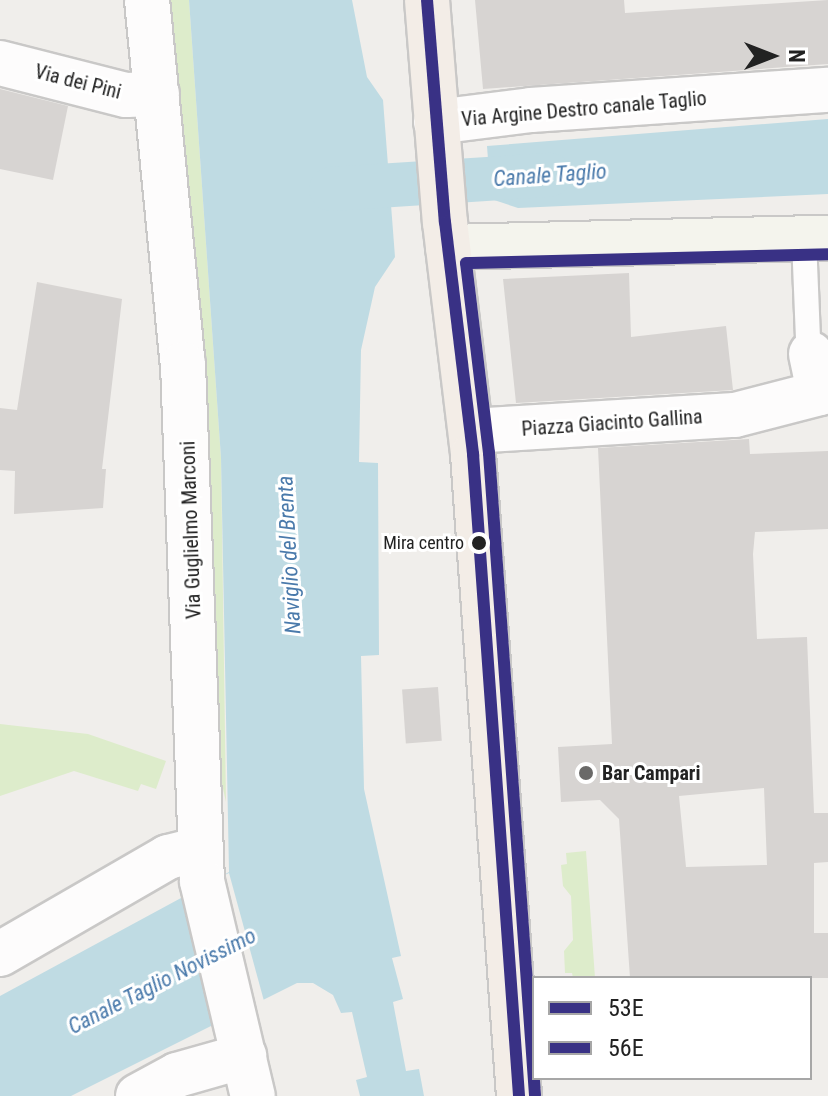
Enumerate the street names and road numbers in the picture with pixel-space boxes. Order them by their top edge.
street label: Via dei Pini [32,60,124,104]
street label: Via Argine Destro canale Taglio [460,86,708,132]
street label: Piazza Giacinto Gallina [521,405,703,441]
street label: Via Guglielmo Marconi [176,440,206,620]

